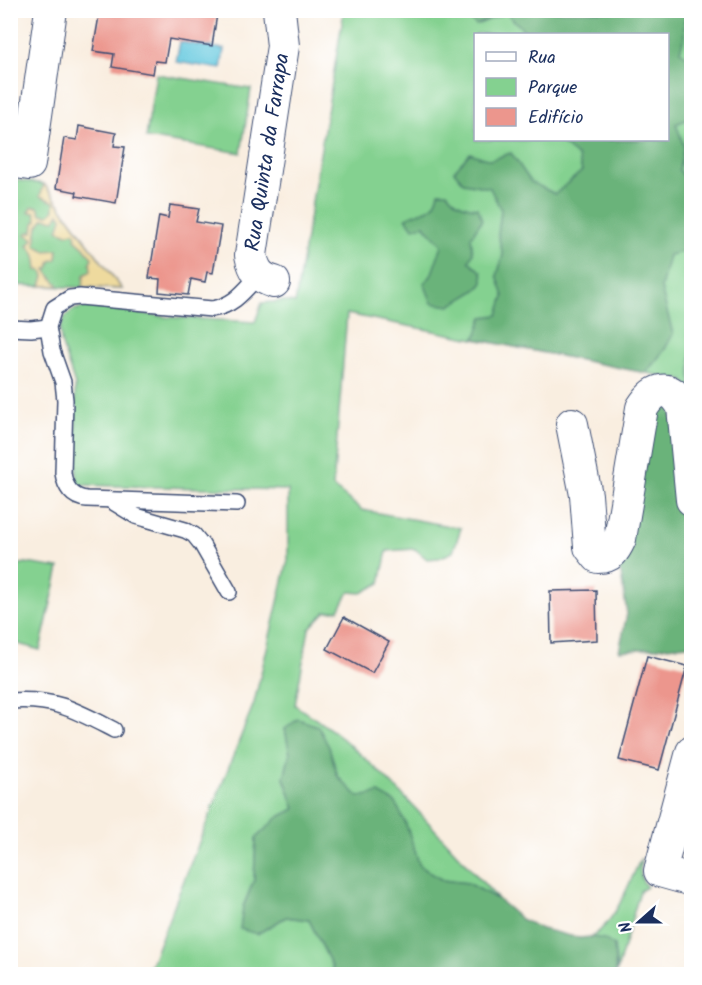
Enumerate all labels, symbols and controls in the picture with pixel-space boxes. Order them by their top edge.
legend [474,33,669,141]
text: Rua [528,44,556,73]
street label: Rua Quinta da Farrapa [237,51,300,254]
text: Parque [528,74,577,103]
text: Edifício [528,104,583,133]
north arrow [609,892,669,952]
text: N [613,918,640,936]

